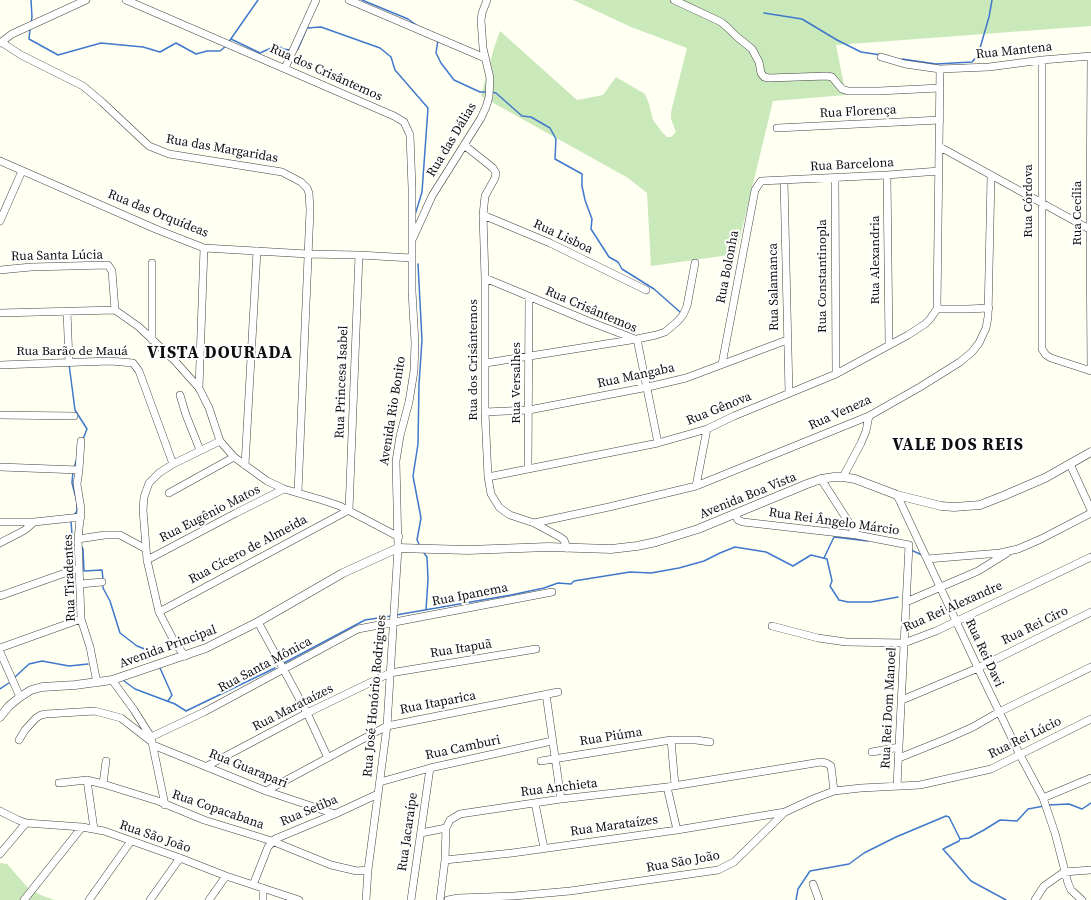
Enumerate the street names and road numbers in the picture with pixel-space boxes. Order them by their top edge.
street label: Rua Mantena [975,39,1053,63]
street label: Rua dos Crisântemos [267,41,385,105]
street label: Rua das Dálias [424,100,480,180]
street label: Rua Florença [819,102,897,122]
street label: Rua das Margaridas [165,131,279,167]
street label: Rua Barcelona [810,155,894,175]
street label: Rua Córdova [1021,164,1037,238]
street label: Rua Cecília [1070,181,1086,245]
street label: Rua das Orquídeas [105,187,211,241]
street label: Rua Alexandria [868,215,884,305]
street label: Rua Lisboa [531,216,595,258]
street label: Rua Constantinopla [815,219,831,333]
street label: Rua Bolonha [713,229,743,305]
street label: Rua Salamanca [765,243,783,331]
street label: Rua Santa Lúcia [11,247,103,265]
street label: Rua Crisântemos [543,284,639,336]
street label: Rua dos Crisântemos [466,299,482,421]
street label: Rua Princesa Isabel [332,325,352,439]
street label: Rua Versalhes [509,342,525,424]
street label: Rua Barão de Mauá [16,344,128,360]
street label: Avenida Rio Bonito [377,355,409,467]
street label: Rua Mangaba [596,360,676,392]
street label: Rua Gênova [684,389,754,429]
street label: Rua Veneza [806,392,874,434]
street label: Avenida Boa Vista [697,469,799,523]
street label: Rua Eugênio Matos [157,482,263,546]
street label: Rua Rei Ângelo Márcio [768,505,900,539]
street label: Rua Cícero de Almeida [186,512,310,588]
street label: Rua Tiradentes [61,534,79,622]
street label: Rua Rei Alexandre [901,578,1005,636]
street label: Rua Ipanema [431,580,509,610]
street label: Rua Rei Ciro [999,603,1071,649]
street label: Rua José Honório Rodrigues [360,614,390,778]
street label: Rua Rei Davi [961,616,1007,690]
street label: Avenida Principal [117,622,219,672]
street label: Rua Santa Mônica [216,634,314,696]
street label: Rua Itapuã [429,636,493,662]
street label: Rua Rei Dom Manoel [878,647,900,769]
street label: Rua Marataízes [250,681,336,735]
street label: Rua Itaparica [399,688,477,718]
street label: Rua Rei Lúcio [986,714,1064,762]
street label: Rua Piúma [579,724,643,750]
street label: Rua Camburi [424,732,502,764]
street label: Rua Guarapari [206,746,290,792]
street label: Rua Anchieta [520,776,598,800]
street label: Rua Copacabana [170,787,266,833]
street label: Rua Setiba [278,792,340,830]
street label: Rua Jacaraípe [395,792,421,872]
street label: Rua Marataízes [569,812,659,840]
street label: Rua São João [117,818,193,856]
street label: Rua São João [645,848,721,876]

